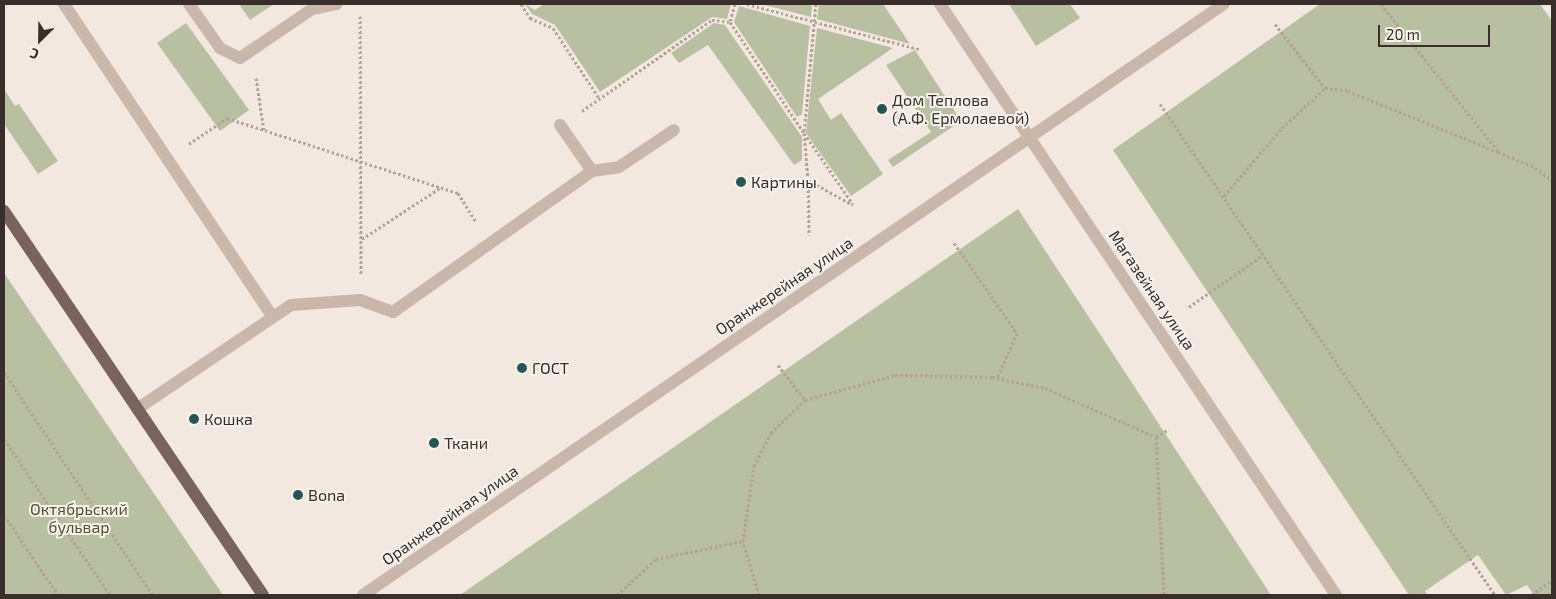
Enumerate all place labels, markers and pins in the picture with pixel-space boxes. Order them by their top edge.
place label: Дом Теплова (А.Ф. Ермолаевой) [892,90,1029,128]
marker: Дом Теплова (А.Ф. Ермолаевой) [876,103,888,115]
place label: Картины [751,172,817,192]
marker: Картины [735,176,747,188]
place label: ГОСТ [532,358,569,378]
marker: ГОСТ [516,362,528,374]
place label: Кошка [204,409,253,429]
marker: Кошка [188,413,200,425]
place label: Ткани [444,433,488,453]
marker: Ткани [428,437,440,449]
place label: Bona [308,485,345,505]
marker: Bona [292,489,304,501]

